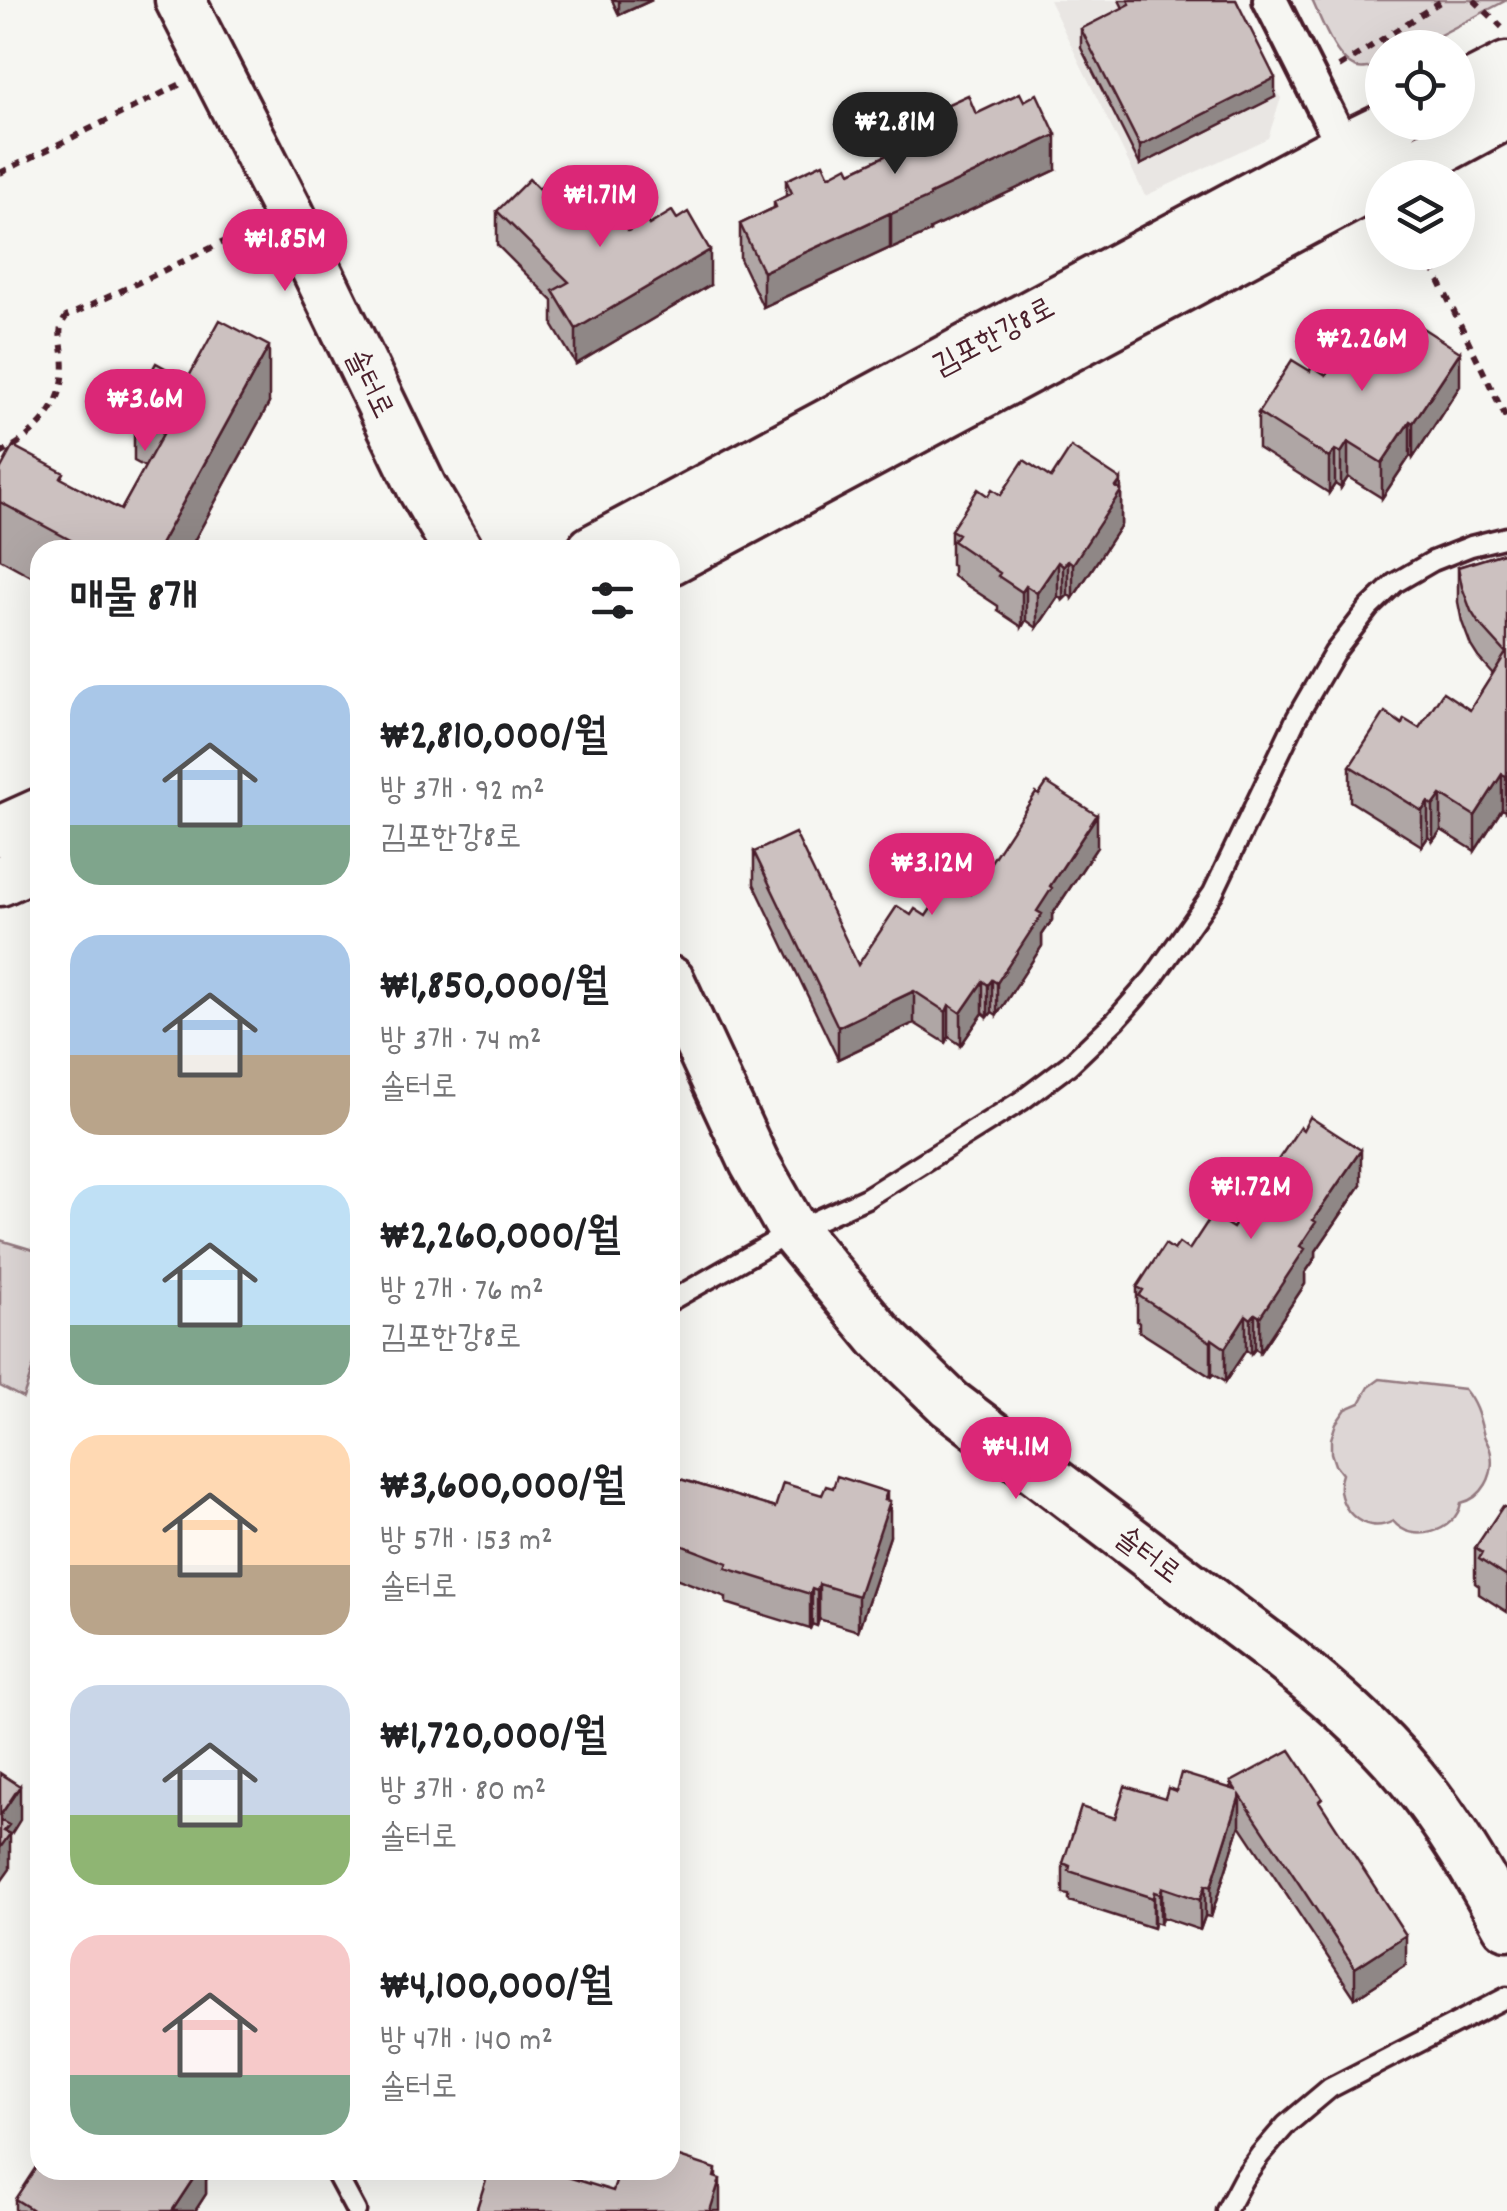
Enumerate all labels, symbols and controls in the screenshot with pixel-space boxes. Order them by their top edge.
map controls [1365,30,1475,270]
button: locate [1365,30,1475,140]
pin: ₩2.81M [814,92,976,177]
text: ₩2.81M [855,101,935,147]
button: layers [1365,160,1475,270]
pin: ₩1.71M [519,165,681,250]
text: ₩1.71M [563,174,637,220]
pin: ₩1.85M [204,209,366,294]
text: ₩1.85M [244,218,326,264]
street label: 김포한강8로 [926,289,1064,389]
pin: ₩2.26M [1281,309,1443,394]
text: ₩2.26M [1317,318,1407,364]
street label: 솔터로 [332,343,402,427]
pin: ₩3.6M [75,369,215,454]
text: ₩3.6M [107,378,183,424]
text: 매물 8개 [70,571,198,631]
icon: filters [585,573,640,628]
text: ₩2,810,000/월 [380,709,607,769]
icon: home [150,725,270,845]
text: 방 3개 · 92 m² [380,770,545,816]
text: 김포한강8로 [380,817,522,863]
pin: ₩3.12M [851,833,1013,918]
text: ₩3.12M [891,842,973,888]
text: ₩1,850,000/월 [380,959,609,1019]
icon: home [150,975,270,1095]
text: 방 3개 · 74 m² [380,1020,542,1066]
text: 솔터로 [380,1067,457,1113]
pin: ₩1.72M [1170,1157,1332,1242]
text: ₩1.72M [1211,1166,1291,1212]
text: ₩2,260,000/월 [380,1209,620,1269]
icon: home [150,1225,270,1345]
text: 방 2개 · 76 m² [380,1270,544,1316]
text: 김포한강8로 [380,1317,522,1363]
pin: ₩4.1M [946,1417,1086,1502]
text: ₩4.1M [982,1426,1050,1472]
text: ₩3,600,000/월 [380,1459,625,1519]
icon: home [150,1475,270,1595]
street label: 솔터로 [1104,1519,1188,1597]
text: 방 5개 · 153 m² [380,1520,553,1566]
text: 솔터로 [380,1567,457,1613]
text: ₩1,720,000/월 [380,1709,607,1769]
icon: home [150,1725,270,1845]
text: 방 3개 · 80 m² [380,1770,546,1816]
text: 솔터로 [380,1817,457,1863]
text: ₩4,100,000/월 [380,1959,613,2019]
icon: home [150,1975,270,2095]
text: 방 4개 · 140 m² [380,2020,553,2066]
text: 솔터로 [380,2067,457,2113]

